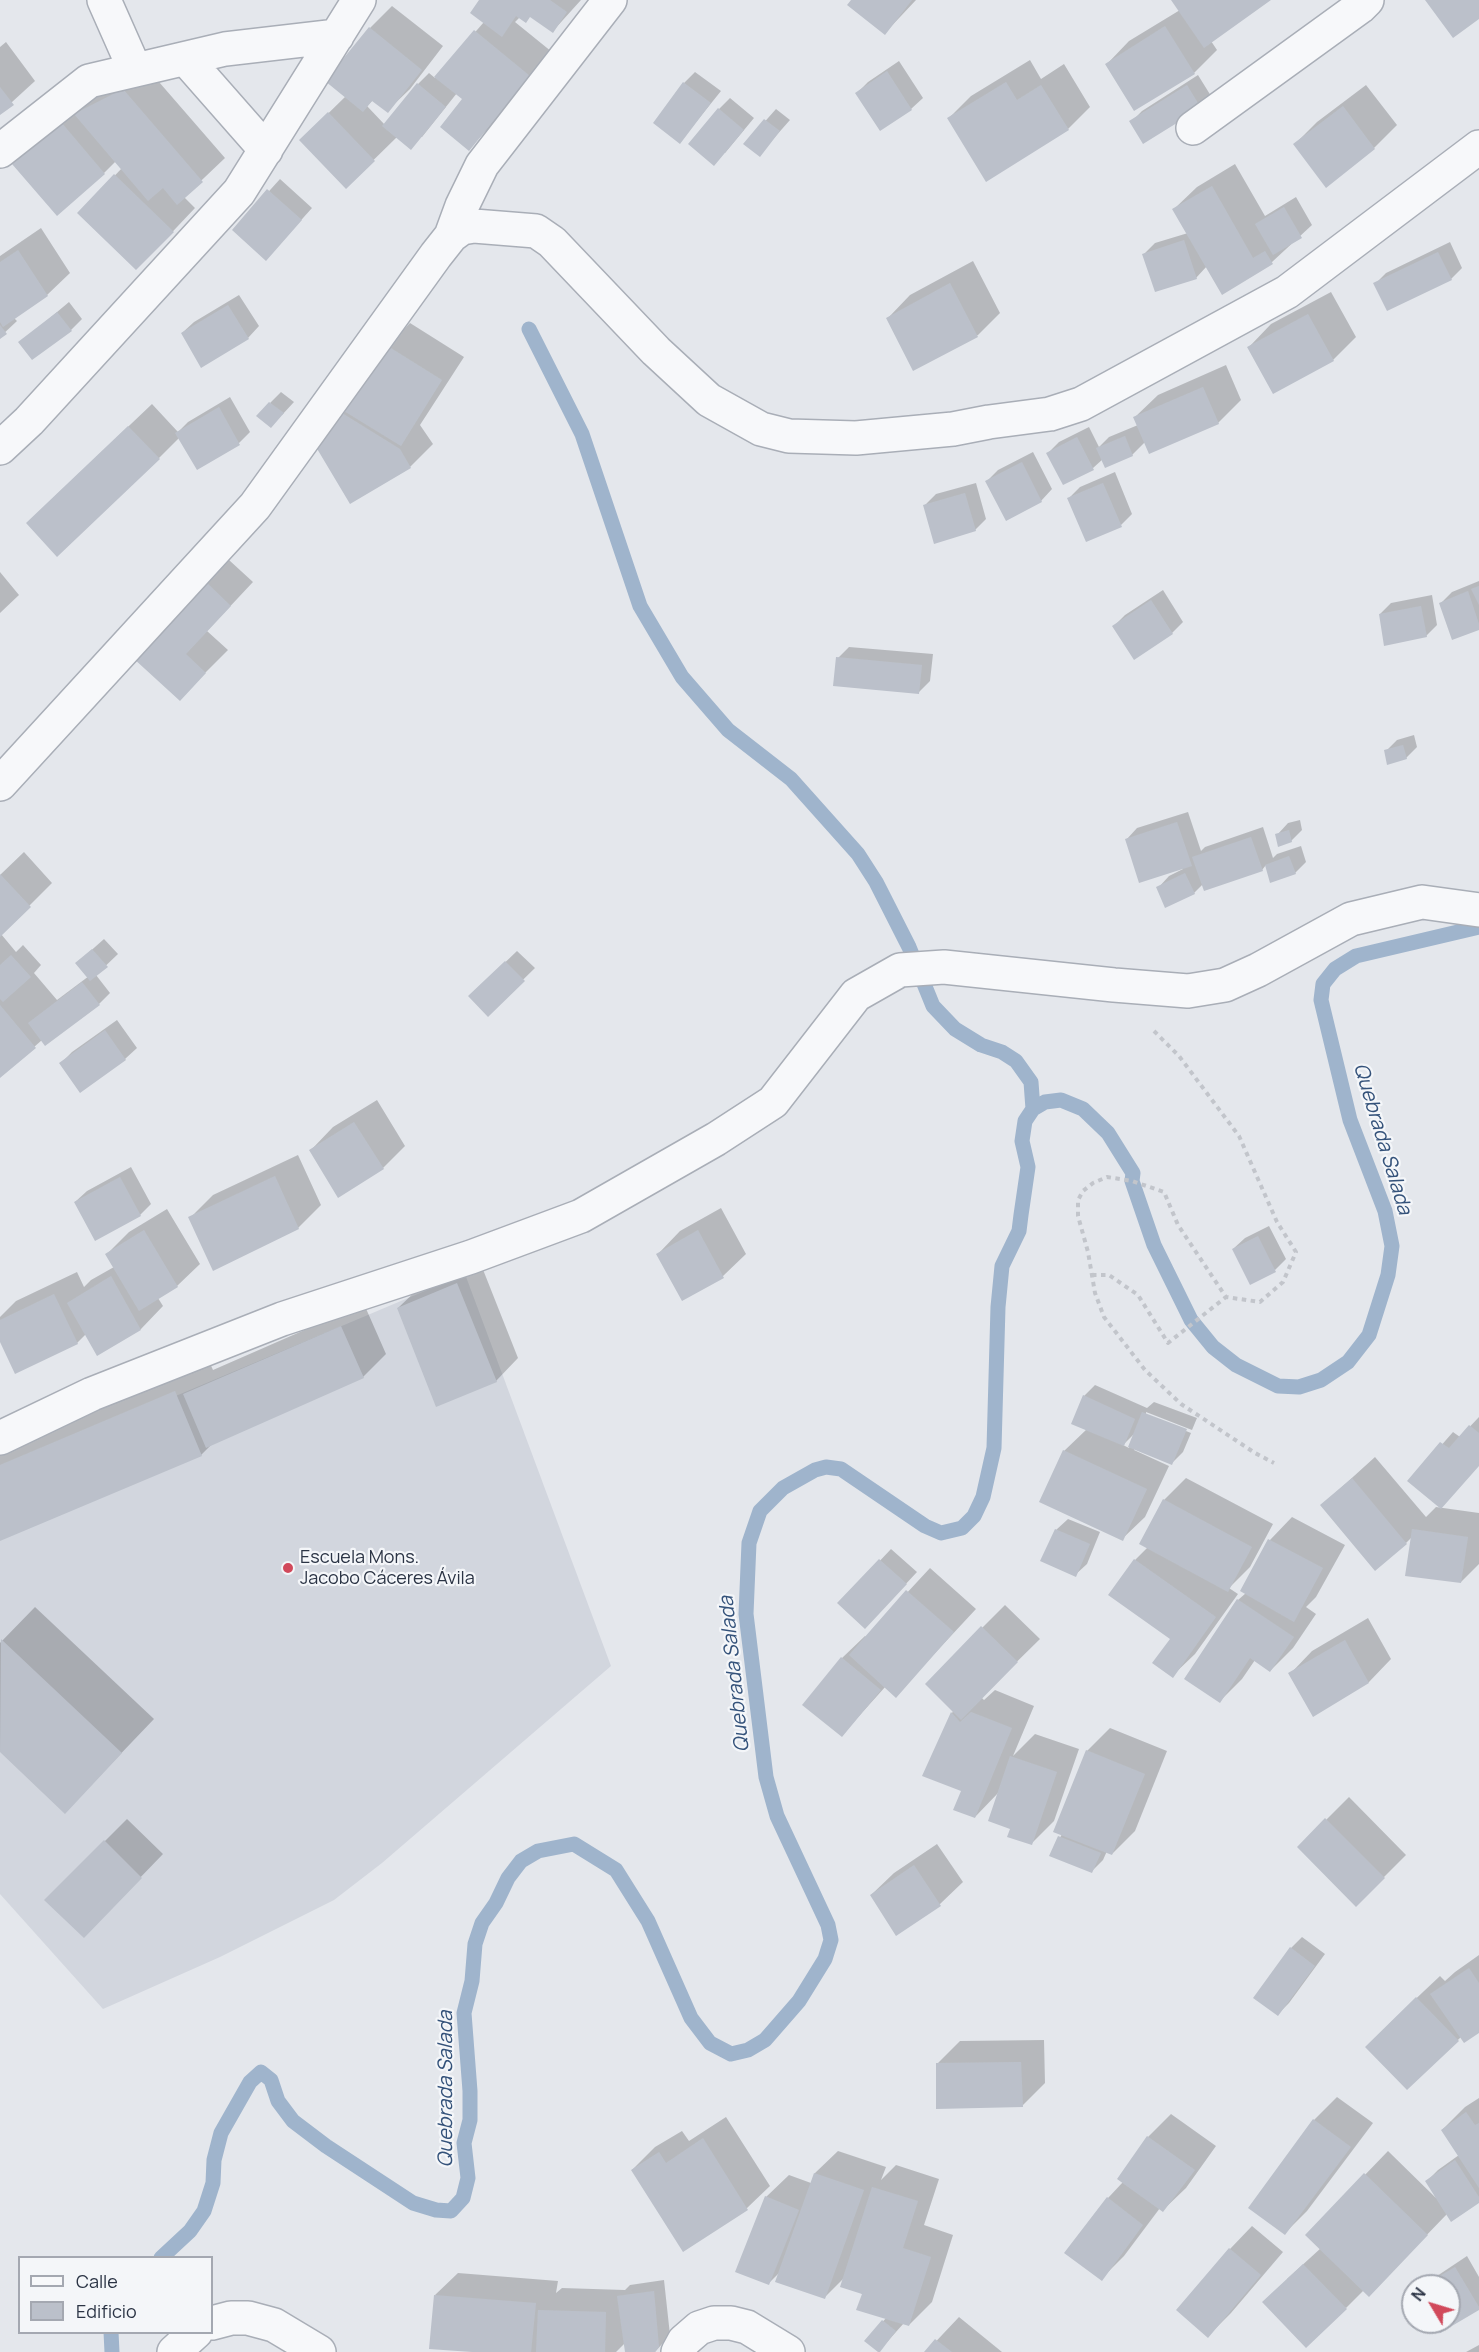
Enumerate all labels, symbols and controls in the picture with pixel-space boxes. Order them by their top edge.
water label: Quebrada Salada [1348,1060,1416,1218]
place label: Escuela Mons. Jacobo Cáceres Ávila [300,1547,475,1590]
marker: Escuela Mons. Jacobo Cáceres Ávila [281,1561,295,1575]
water label: Quebrada Salada [715,1595,755,1753]
water label: Quebrada Salada [434,2011,458,2167]
legend [18,2256,213,2334]
text: Calle [76,2269,118,2293]
north arrow [1401,2274,1461,2334]
text: N [1406,2283,1431,2305]
text: Edificio [76,2299,137,2323]

